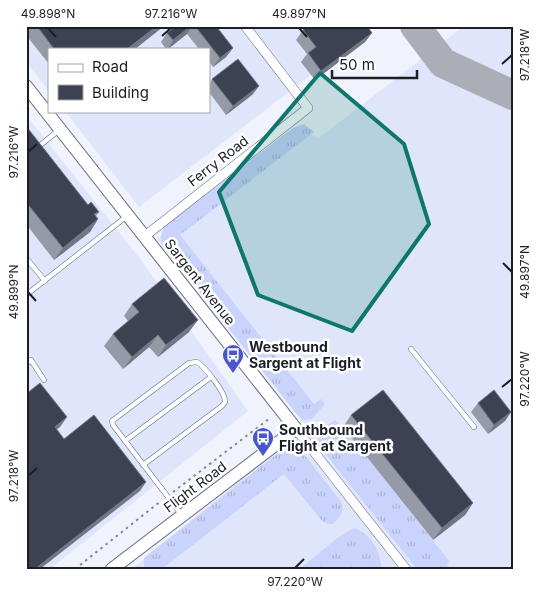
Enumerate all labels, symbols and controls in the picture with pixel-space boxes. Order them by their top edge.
text: 49.898°N [21,6,75,21]
text: 97.216°W [145,6,198,21]
text: 49.897°N [272,6,326,21]
text: 97.218°W [517,28,532,81]
legend [48,48,210,112]
scale bar [332,48,416,80]
text: 50 m [339,55,375,74]
text: Road [92,57,128,76]
text: Building [92,83,149,102]
text: 97.216°W [6,125,21,178]
street label: Ferry Road [184,132,251,190]
street label: Sargent Avenue [161,235,239,328]
text: 49.897°N [517,245,532,299]
text: 49.899°N [6,265,21,319]
place label: Westbound Sargent at Flight [249,338,361,371]
bus stop icon: Westbound Sargent at Flight [221,343,245,374]
text: 97.220°W [517,351,532,407]
place label: Southbound Flight at Sargent [279,421,391,454]
bus stop icon: Southbound Flight at Sargent [251,426,275,457]
text: 97.218°W [6,449,21,502]
street label: Flight Road [160,457,229,516]
text: 97.220°W [267,574,323,589]

